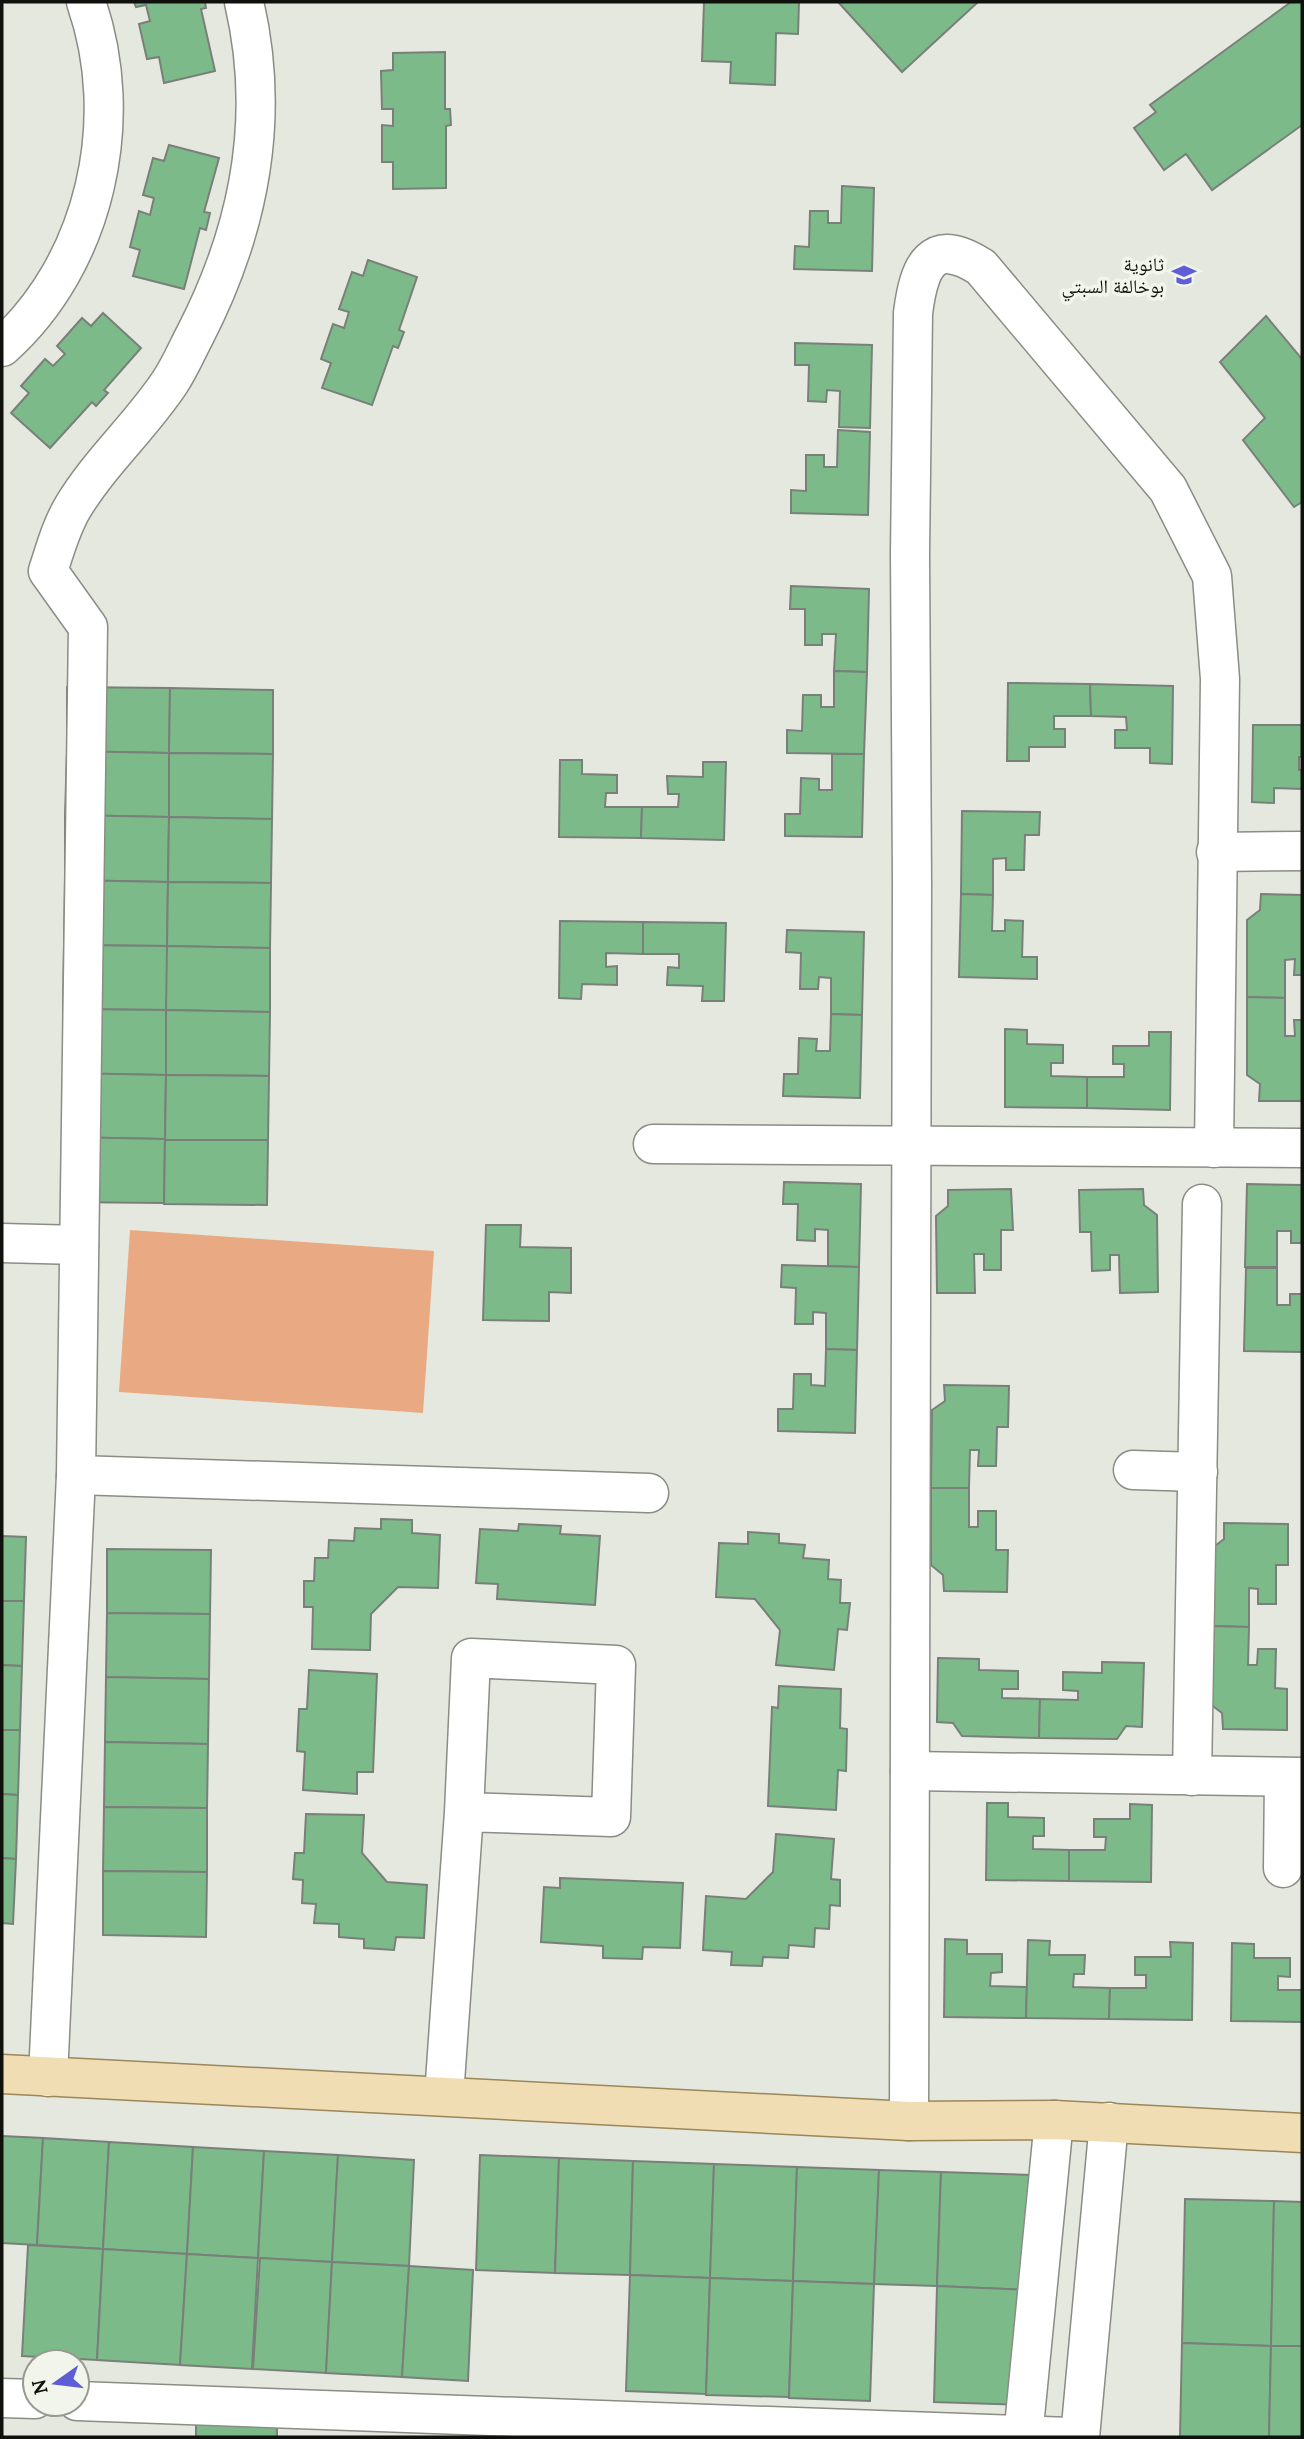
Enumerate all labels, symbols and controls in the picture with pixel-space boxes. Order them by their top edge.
place label: ثانوية بوخالفة السبتي [1061,252,1164,302]
school or university icon: ثانوية بوخالفة السبتي [1170,261,1198,289]
north arrow [21,2348,91,2418]
text: N [26,2377,53,2397]

